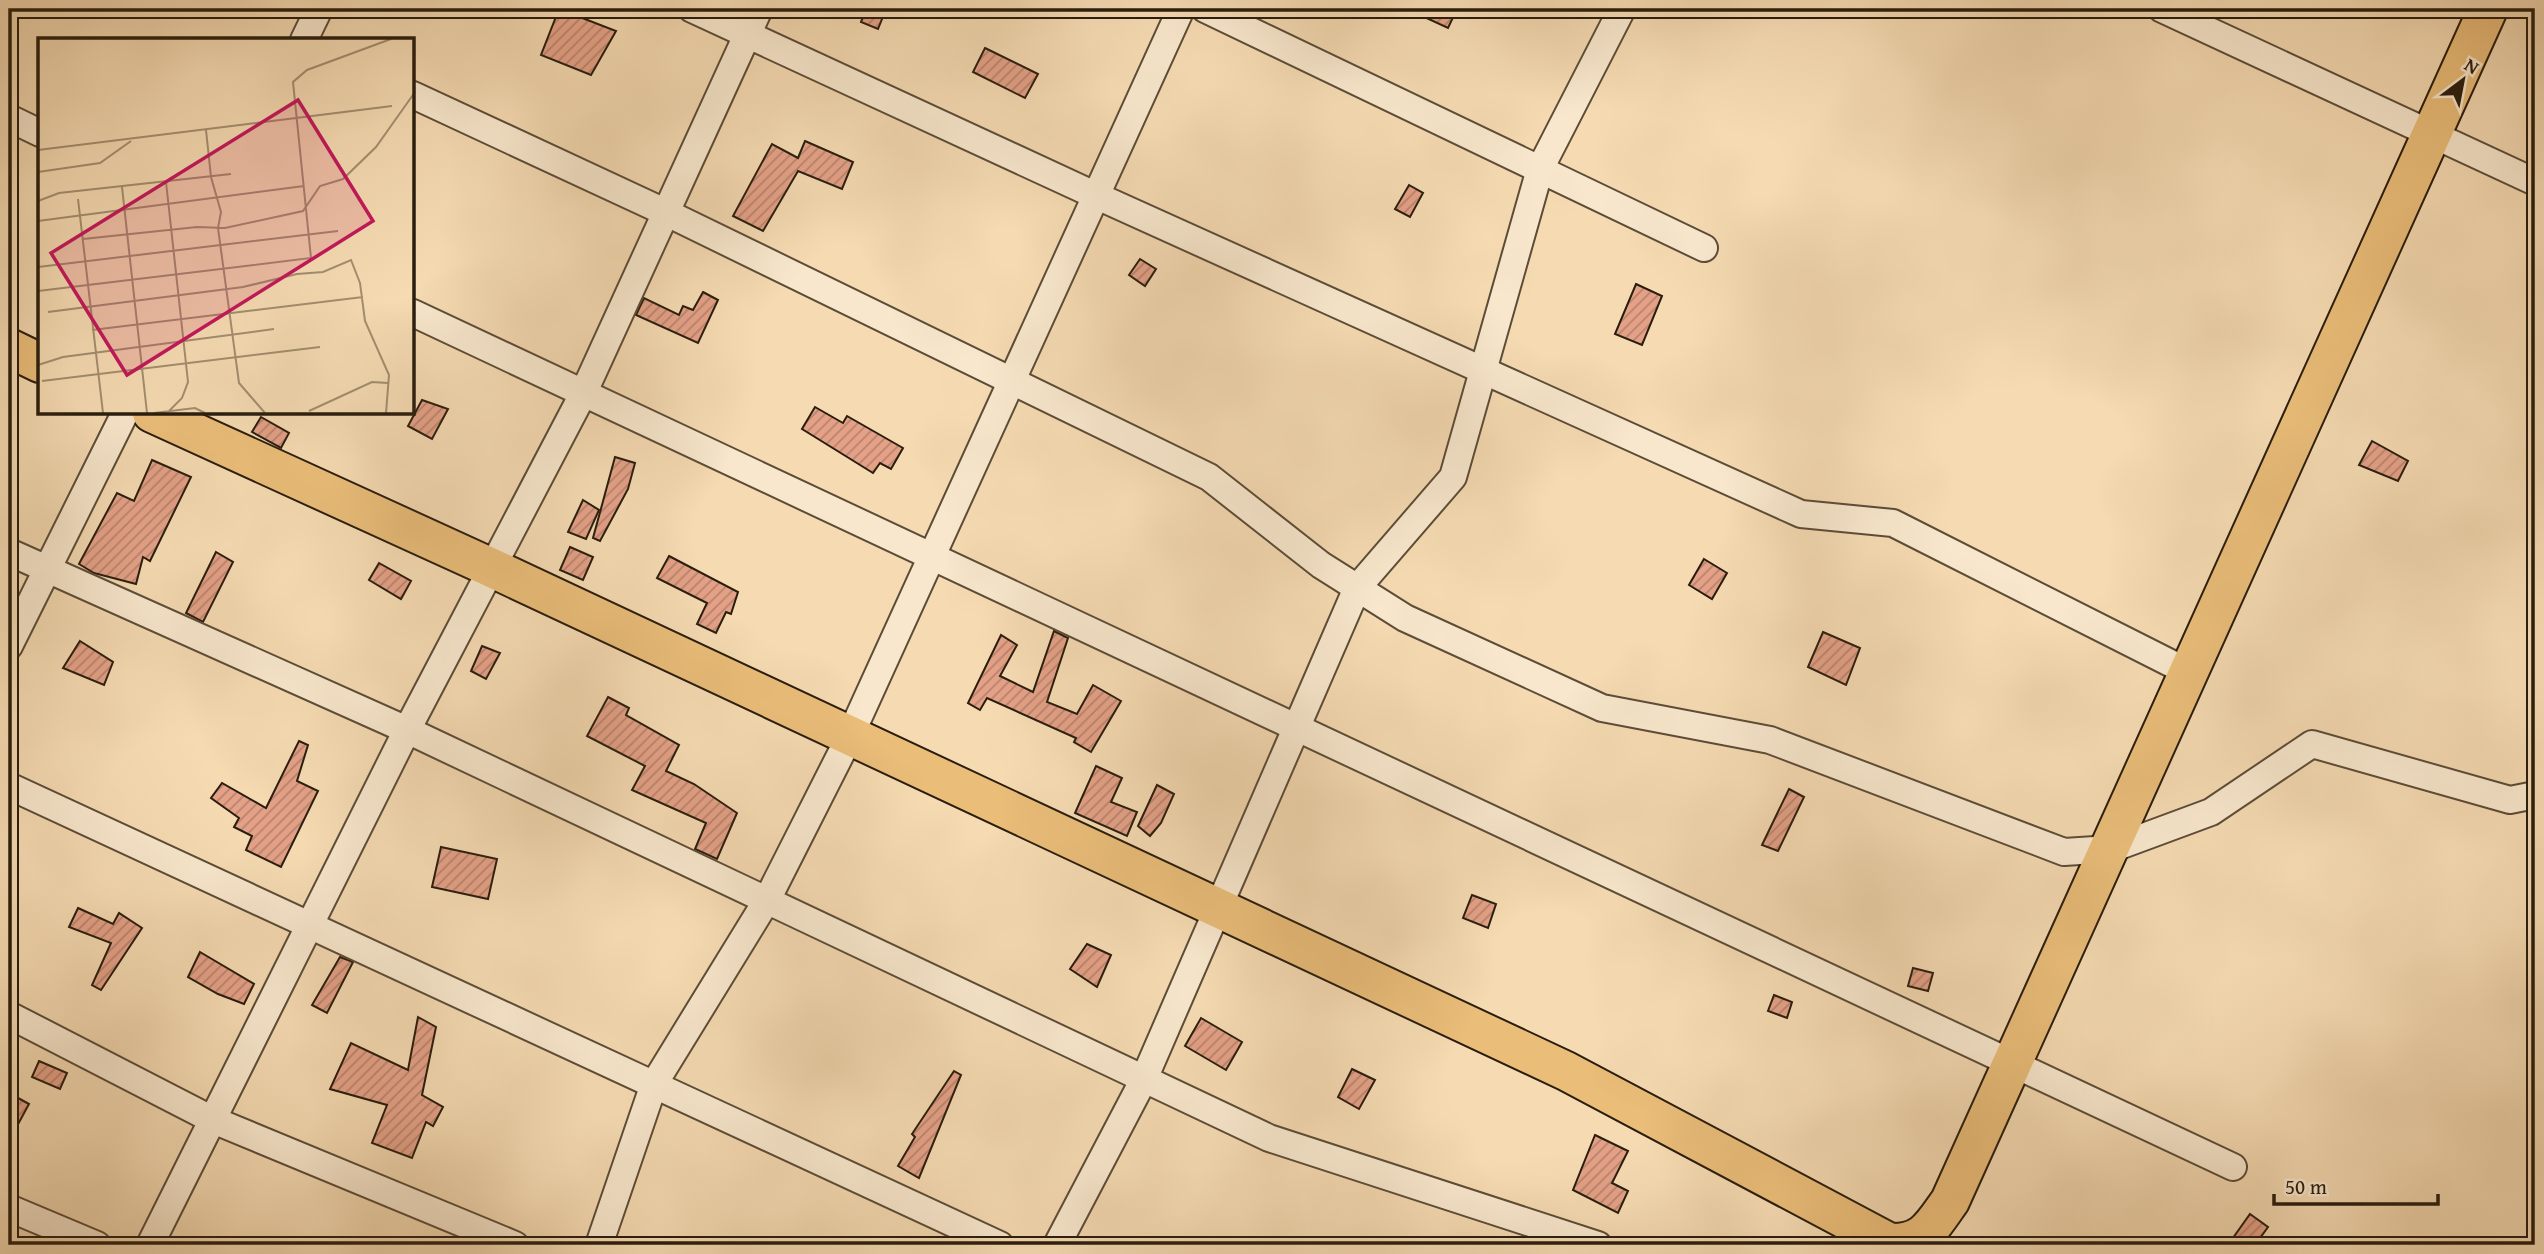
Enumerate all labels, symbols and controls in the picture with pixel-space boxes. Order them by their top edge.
inset map [38,38,415,415]
north arrow [2428,46,2498,116]
text: N [2459,50,2485,81]
scale bar [2274,1163,2439,1207]
text: 50 m [2285,1171,2327,1202]

